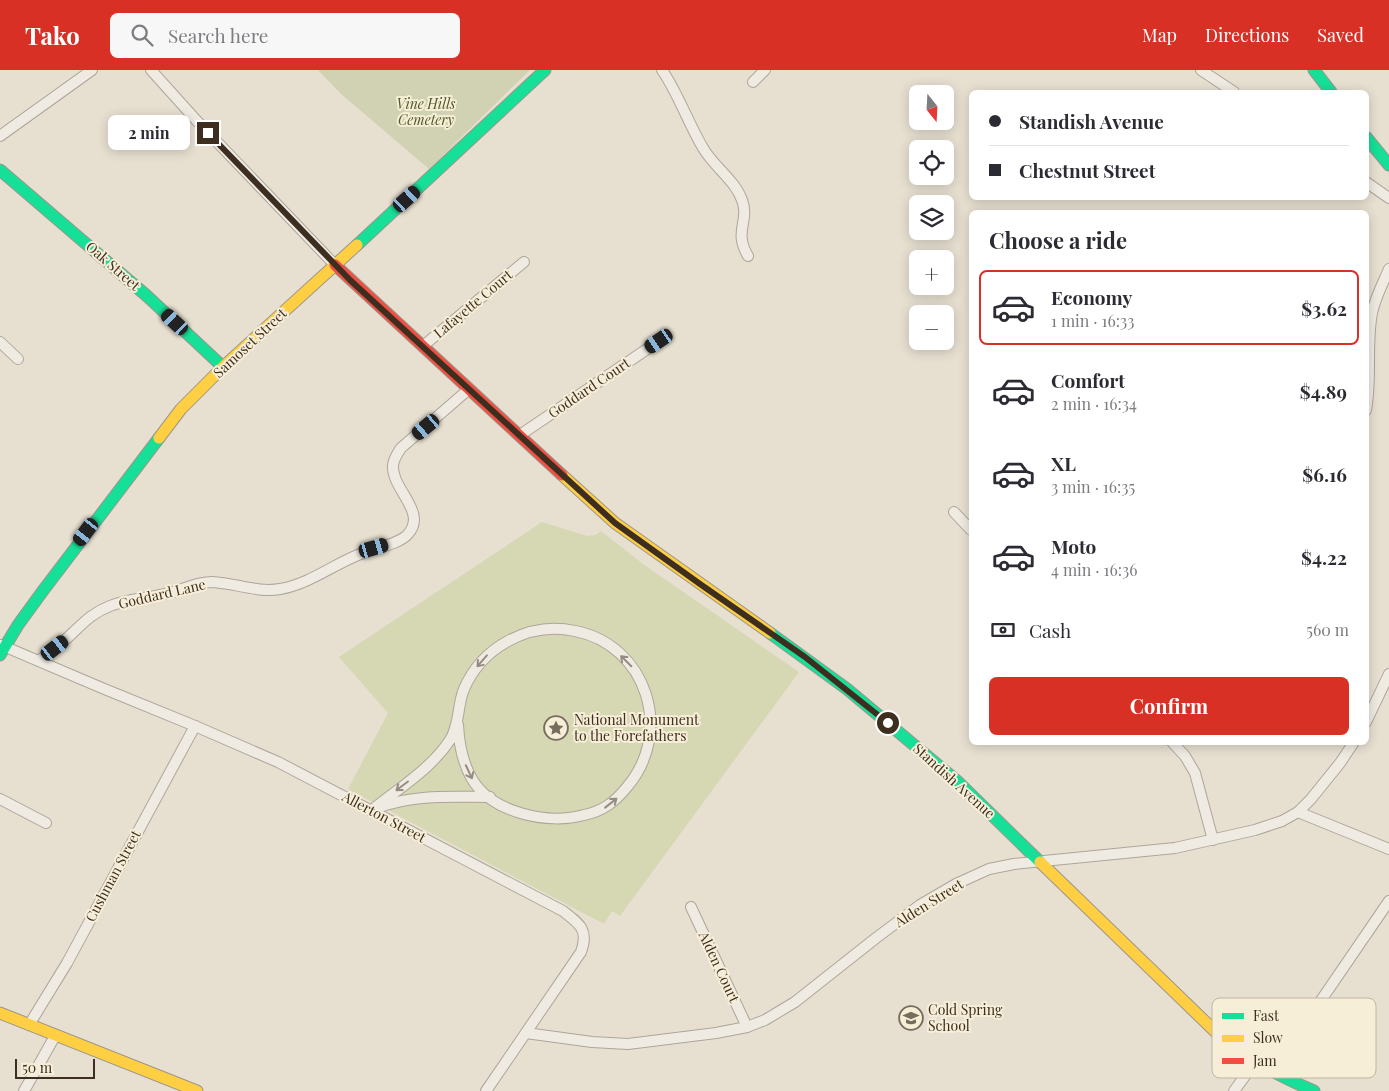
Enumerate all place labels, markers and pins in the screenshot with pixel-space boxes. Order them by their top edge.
place label: National Monument to the Forefathers [574,710,700,745]
place icon: National Monument to the Forefathers [543,715,569,741]
place label: Cold Spring School [928,1000,1003,1035]
school or university icon: Cold Spring School [898,1005,924,1031]

